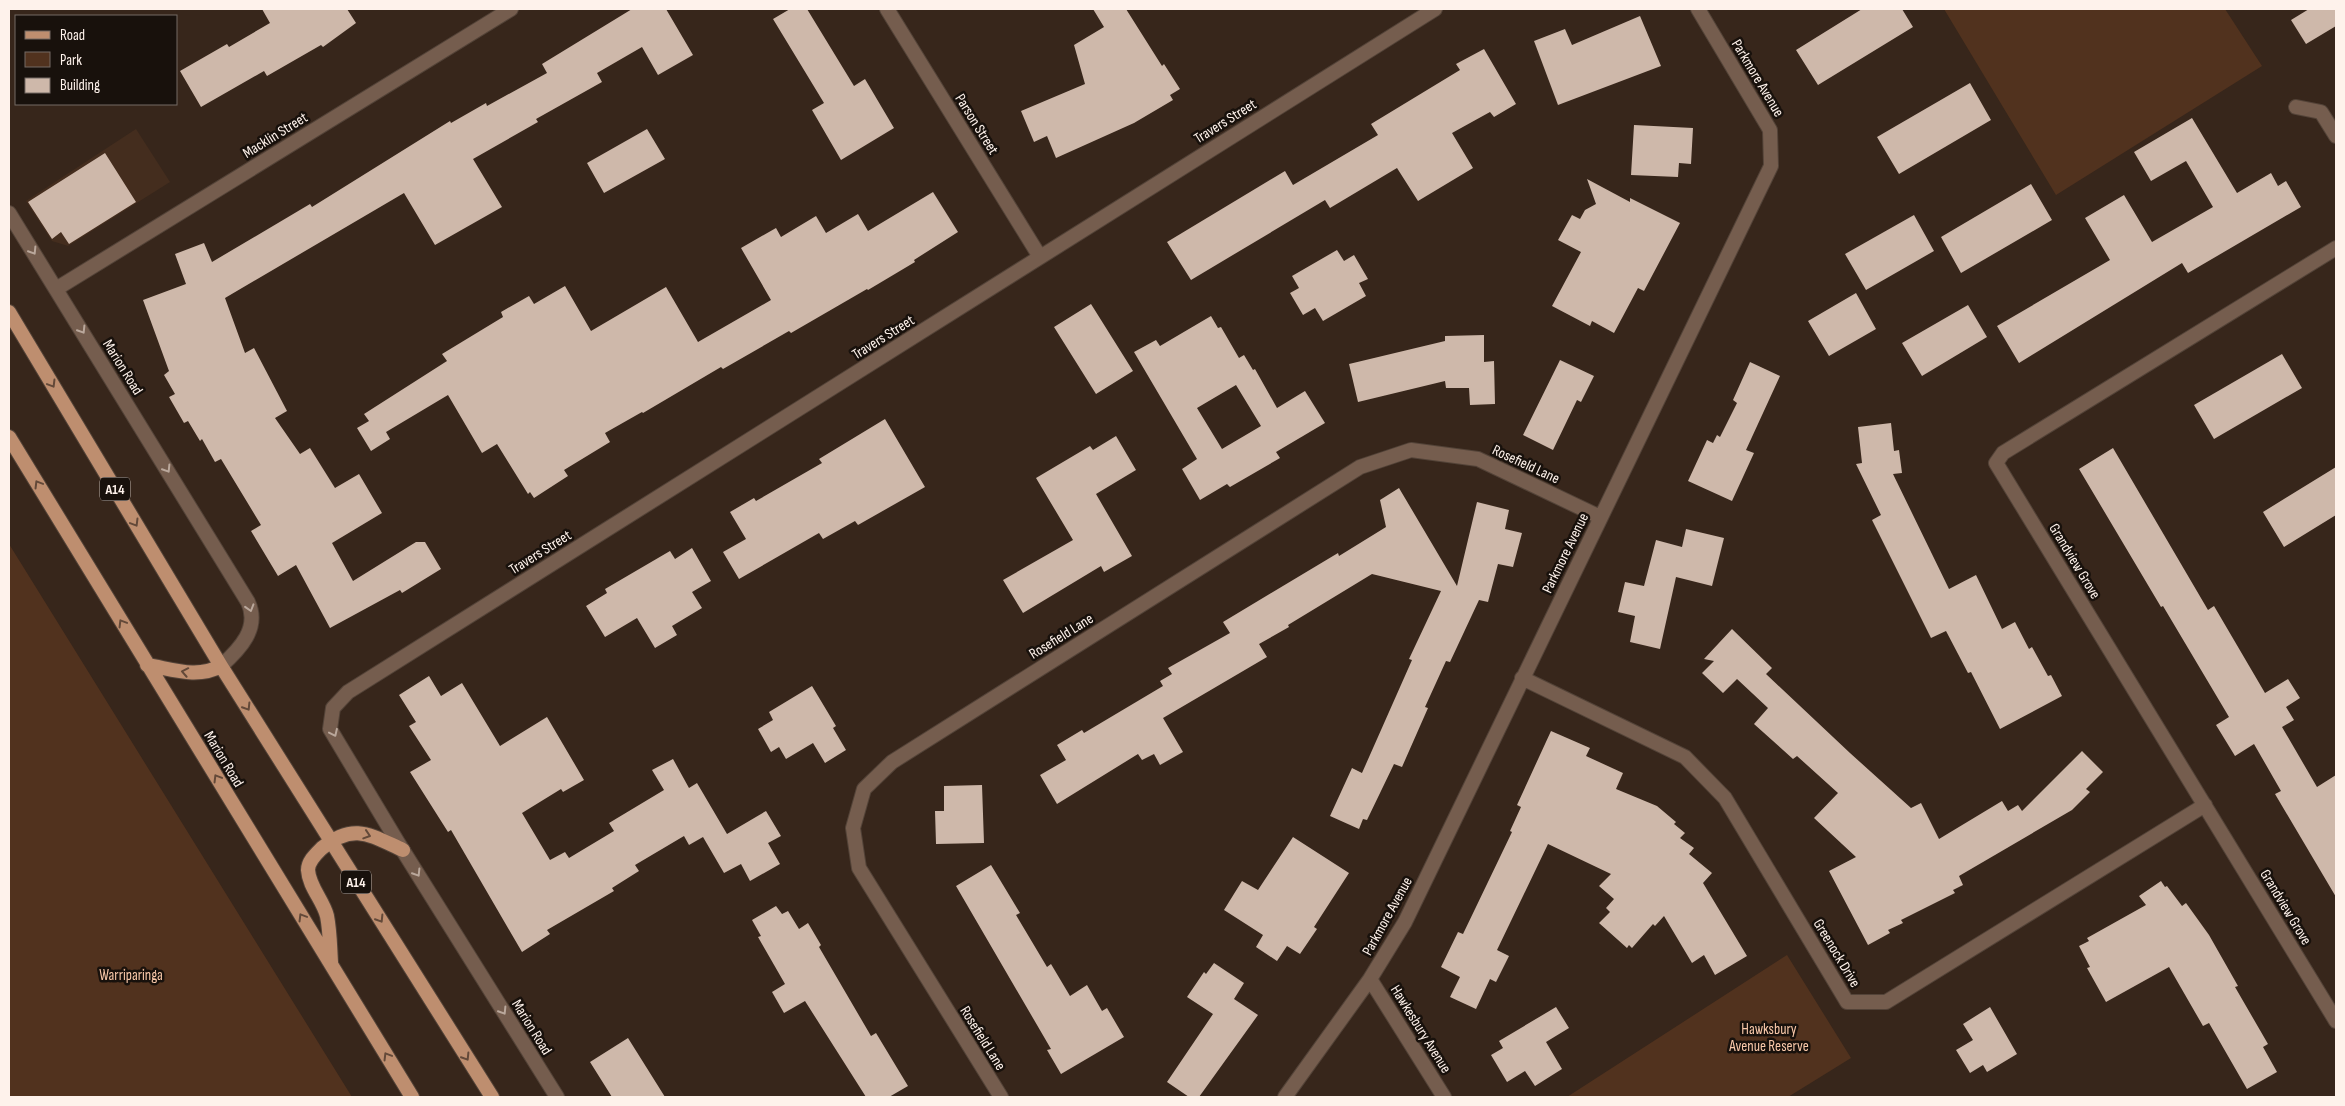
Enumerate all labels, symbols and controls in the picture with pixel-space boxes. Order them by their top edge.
legend [15,15,178,105]
text: Road [60,26,85,45]
street label: Parkmore Avenue [1727,36,1788,120]
text: Park [60,51,82,70]
text: Building [60,76,100,95]
street label: Parson Street [950,90,1003,159]
street label: Travers Street [1191,95,1260,148]
street label: Macklin Street [239,108,312,163]
one-way arrow [26,245,36,254]
street label: Travers Street [849,311,918,364]
one-way arrow [75,325,85,334]
street label: Marion Road [98,336,147,399]
one-way arrow [45,378,55,387]
street label: Rosefield Lane [1489,441,1563,488]
one-way arrow [160,463,170,472]
road number: A14 [100,478,130,500]
one-way arrow [34,481,44,490]
street label: Parkmore Avenue [1538,510,1593,596]
one-way arrow [129,517,139,526]
street label: Grandview Grove [2045,520,2105,602]
street label: Travers Street [506,526,575,579]
one-way arrow [244,603,254,612]
street label: Rosefield Lane [1026,609,1097,664]
one-way arrow [119,619,129,628]
one-way arrow [180,667,189,677]
one-way arrow [241,702,250,711]
street label: Marion Road [200,728,248,791]
one-way arrow [328,728,338,737]
one-way arrow [214,775,223,784]
one-way arrow [363,829,371,839]
street label: Grandview Grove [2256,866,2316,948]
one-way arrow [411,867,420,876]
road number: A14 [341,870,371,894]
street label: Parkmore Avenue [1358,874,1417,959]
one-way arrow [298,914,308,923]
one-way arrow [374,914,383,923]
street label: Greenock Drive [1809,916,1864,991]
park label: Warriparinga [99,966,163,985]
street label: Hawkesbury Avenue [1386,982,1455,1077]
street label: Marion Road [507,996,556,1059]
street label: Rosefield Lane [955,1003,1010,1074]
one-way arrow [497,1005,506,1014]
park label: Hawksbury Avenue Reserve [1728,1020,1809,1056]
one-way arrow [460,1051,470,1060]
one-way arrow [383,1052,393,1061]

